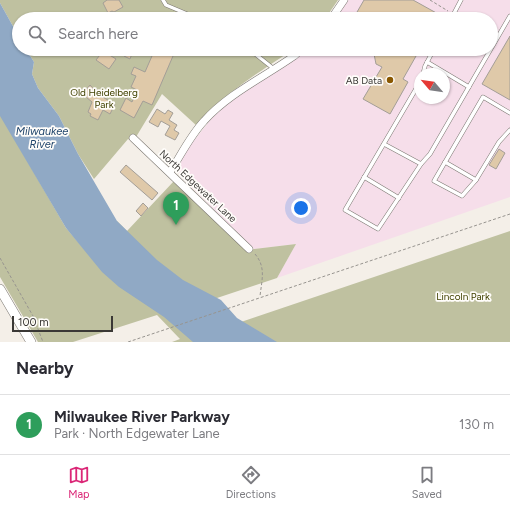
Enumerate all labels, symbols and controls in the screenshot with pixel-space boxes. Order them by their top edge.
search box [12,12,498,56]
icon: search [26,23,48,45]
text: Search here [58,25,138,43]
north arrow [414,68,450,104]
place label: AB Data [346,74,382,87]
marker: AB Data [385,75,395,85]
park label: Old Heidelberg Park [70,86,138,111]
water label: Milwaukee River [16,125,68,151]
street label: North Edgewater Lane [157,147,240,226]
pin: 1 [163,192,189,225]
your location [291,198,311,218]
park label: Lincoln Park [436,290,490,303]
scale bar [12,314,113,333]
text: 100 m [18,316,49,329]
text: Nearby [16,358,74,378]
text: Milwaukee River Parkway [54,408,230,426]
text: 1 [26,417,32,432]
text: 130 m [459,417,494,432]
text: Park · North Edgewater Lane [54,426,220,441]
tab: Map [68,464,90,501]
tab: Directions [226,464,276,501]
tab: Saved [412,464,442,501]

